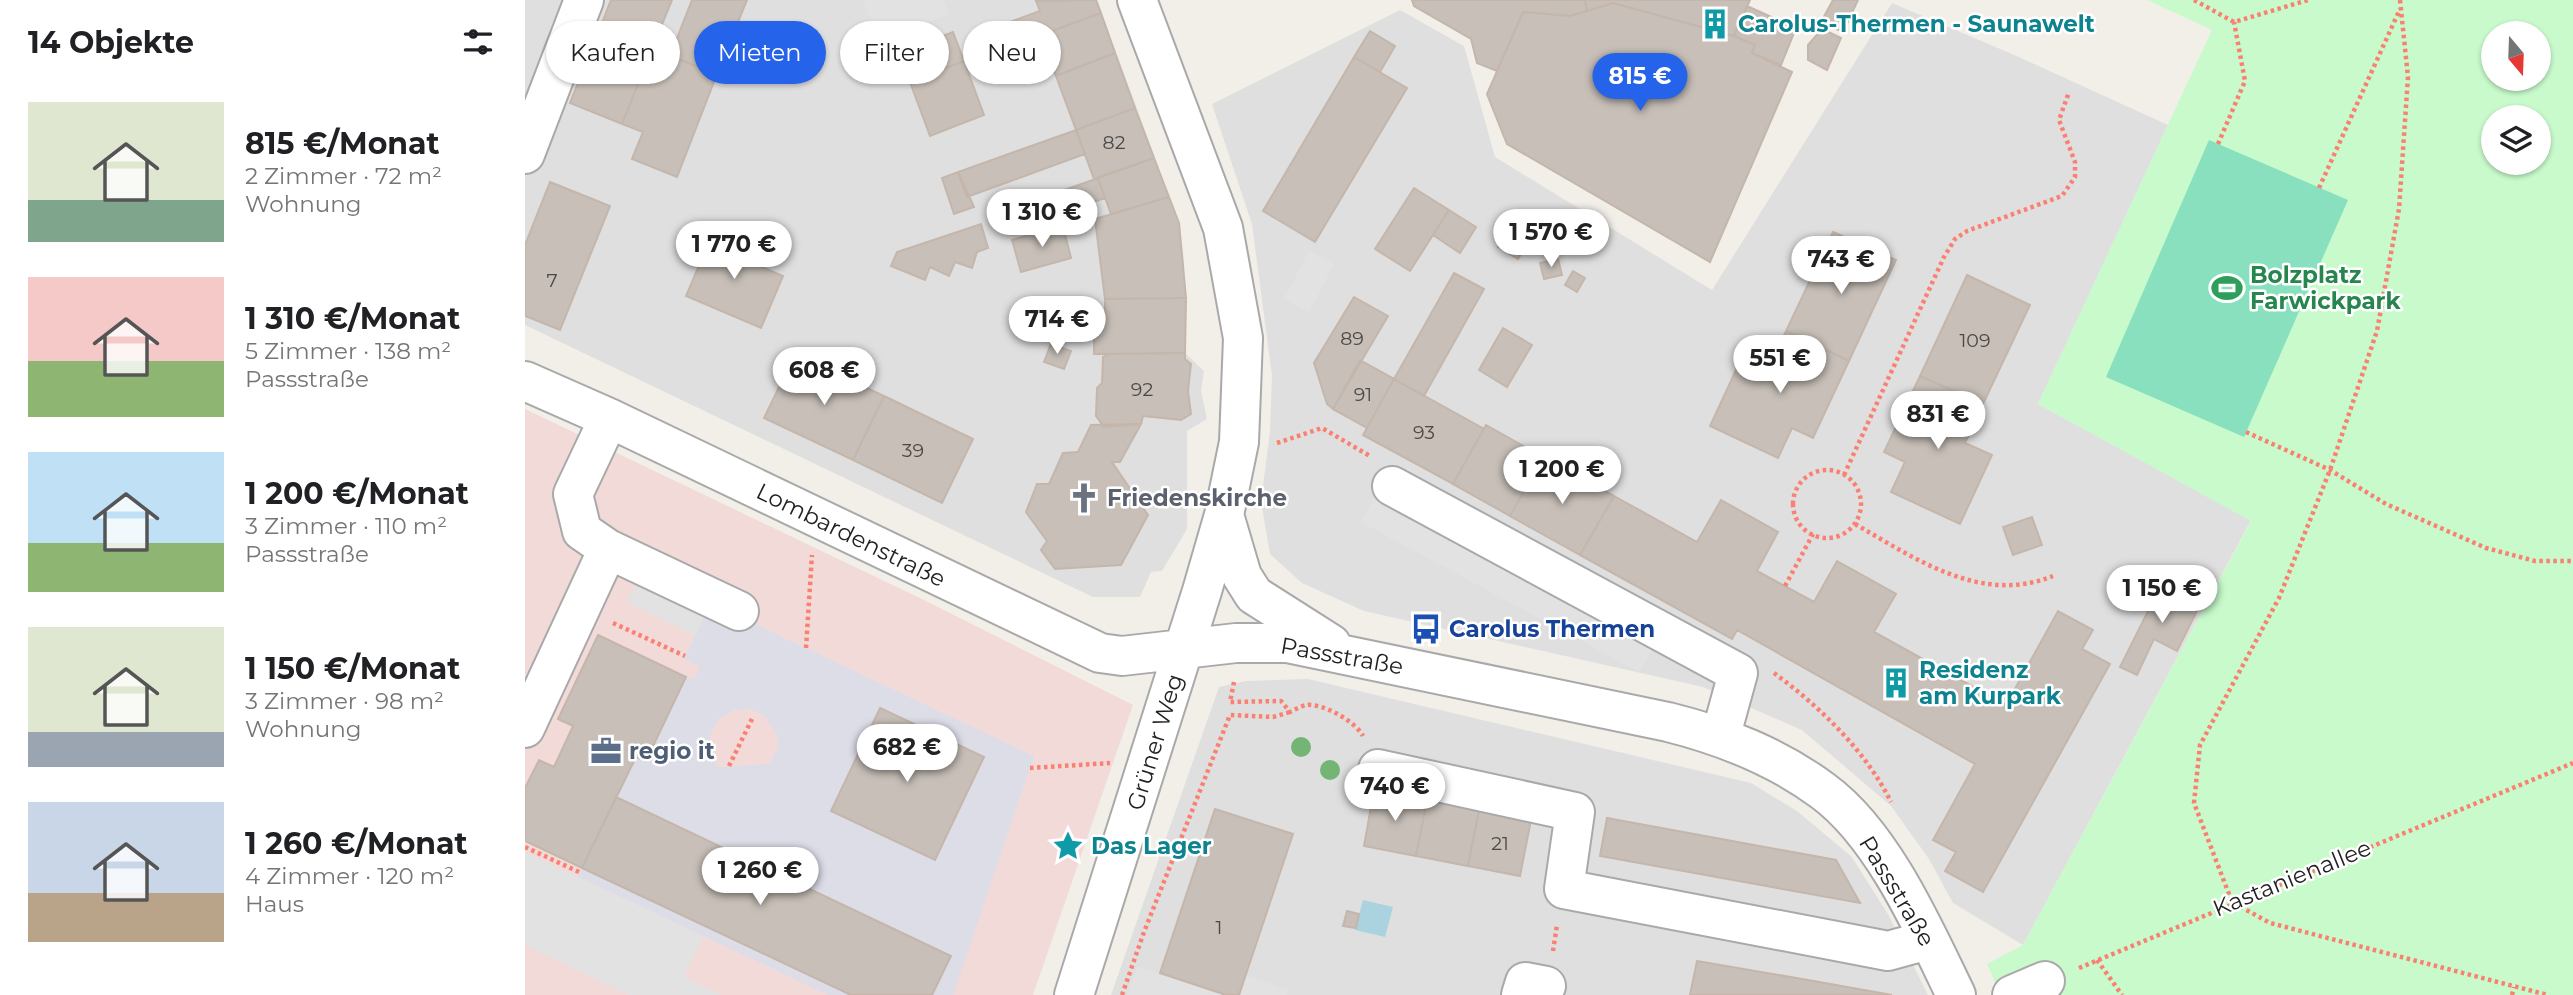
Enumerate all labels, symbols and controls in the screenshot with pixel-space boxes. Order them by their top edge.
building icon: Carolus-Thermen - Saunawelt [1698,7,1732,41]
place label: Carolus-Thermen - Saunawelt [1738,10,2095,38]
chip: Kaufen [546,21,680,84]
chip: Mieten [694,21,826,84]
chip: Filter [840,21,949,84]
chip: Neu [963,21,1061,84]
north arrow [2481,21,2551,91]
map controls [2481,21,2551,175]
icon: filters [459,23,497,61]
text: 14 Objekte [28,24,194,61]
pin: 815 € [1591,54,1689,113]
text: 815 € [1608,62,1672,90]
button: layers [2481,105,2551,175]
text: 815 €/Monat [245,125,440,162]
icon: home [84,130,168,214]
house number: 82 [1103,131,1126,154]
text: 2 Zimmer · 72 m² [245,162,442,190]
text: Wohnung [245,190,362,218]
pin: 1 310 € [977,190,1107,249]
text: 1 310 € [1003,198,1081,226]
pin: 1 570 € [1486,210,1616,269]
text: 1 570 € [1509,218,1593,246]
pin: 1 770 € [669,222,799,281]
text: 1 770 € [692,230,776,258]
pin: 743 € [1792,236,1890,296]
text: 743 € [1807,245,1875,273]
place label: Bolzplatz Farwickpark [2250,261,2401,315]
house number: 7 [546,269,558,292]
sports icon: Bolzplatz Farwickpark [2210,271,2244,305]
pin: 714 € [1008,296,1106,356]
text: 1 310 €/Monat [245,300,460,337]
icon: home [84,305,168,389]
text: 714 € [1025,305,1089,333]
house number: 89 [1340,327,1364,350]
house number: 109 [1959,329,1991,352]
pin: 551 € [1731,336,1829,395]
text: 5 Zimmer · 138 m² [245,337,451,365]
text: 551 € [1749,344,1811,372]
pin: 608 € [775,348,873,407]
text: 608 € [789,356,859,384]
text: Passstraße [245,365,369,393]
house number: 92 [1131,378,1153,401]
house number: 91 [1354,383,1372,406]
pin: 831 € [1889,392,1987,451]
text: 831 € [1907,400,1969,428]
house number: 93 [1413,421,1435,444]
house number: 39 [902,439,924,462]
pin: 1 200 € [1497,447,1627,506]
text: 1 200 € [1519,455,1605,483]
text: 1 200 €/Monat [245,475,469,512]
street label: Lombardenstraße [752,477,950,593]
icon: home [84,480,168,564]
church icon: Friedenskirche [1067,481,1101,515]
place label: Friedenskirche [1107,484,1287,512]
text: 3 Zimmer · 110 m² [245,512,447,540]
text: Passstraße [245,540,369,568]
pin: 1 150 € [2097,566,2227,625]
text: 1 150 € [2122,574,2202,602]
bus stop icon: Carolus Thermen [1409,612,1443,646]
place label: Carolus Thermen [1449,615,1655,643]
street label: Passstraße [1279,631,1405,681]
text: 1 150 €/Monat [245,650,460,687]
icon: home [84,655,168,739]
place label: Residenz am Kurpark [1919,656,2062,710]
building icon: Residenz am Kurpark [1879,666,1913,700]
street label: Grüner Weg [1121,670,1189,814]
text: 3 Zimmer · 98 m² [245,687,444,715]
text: Wohnung [245,715,362,743]
pin: 682 € [858,724,956,784]
text: 682 € [873,733,941,761]
office icon: regio it [589,734,623,768]
place label: regio it [629,737,715,765]
pin: 740 € [1346,764,1444,823]
text: 740 € [1360,772,1430,800]
text: 1 260 €/Monat [245,825,468,862]
place icon: Das Lager [1051,829,1085,863]
icon: home [84,830,168,914]
street label: Passstraße [1853,831,1941,951]
place label: Das Lager [1091,832,1212,860]
house number: 21 [1491,832,1509,855]
street label: Kastanienallee [2209,834,2375,922]
pin: 1 260 € [695,848,825,907]
text: 1 260 € [718,856,802,884]
text: 4 Zimmer · 120 m² [245,862,454,890]
text: Haus [245,890,304,918]
house number: 1 [1216,916,1222,939]

